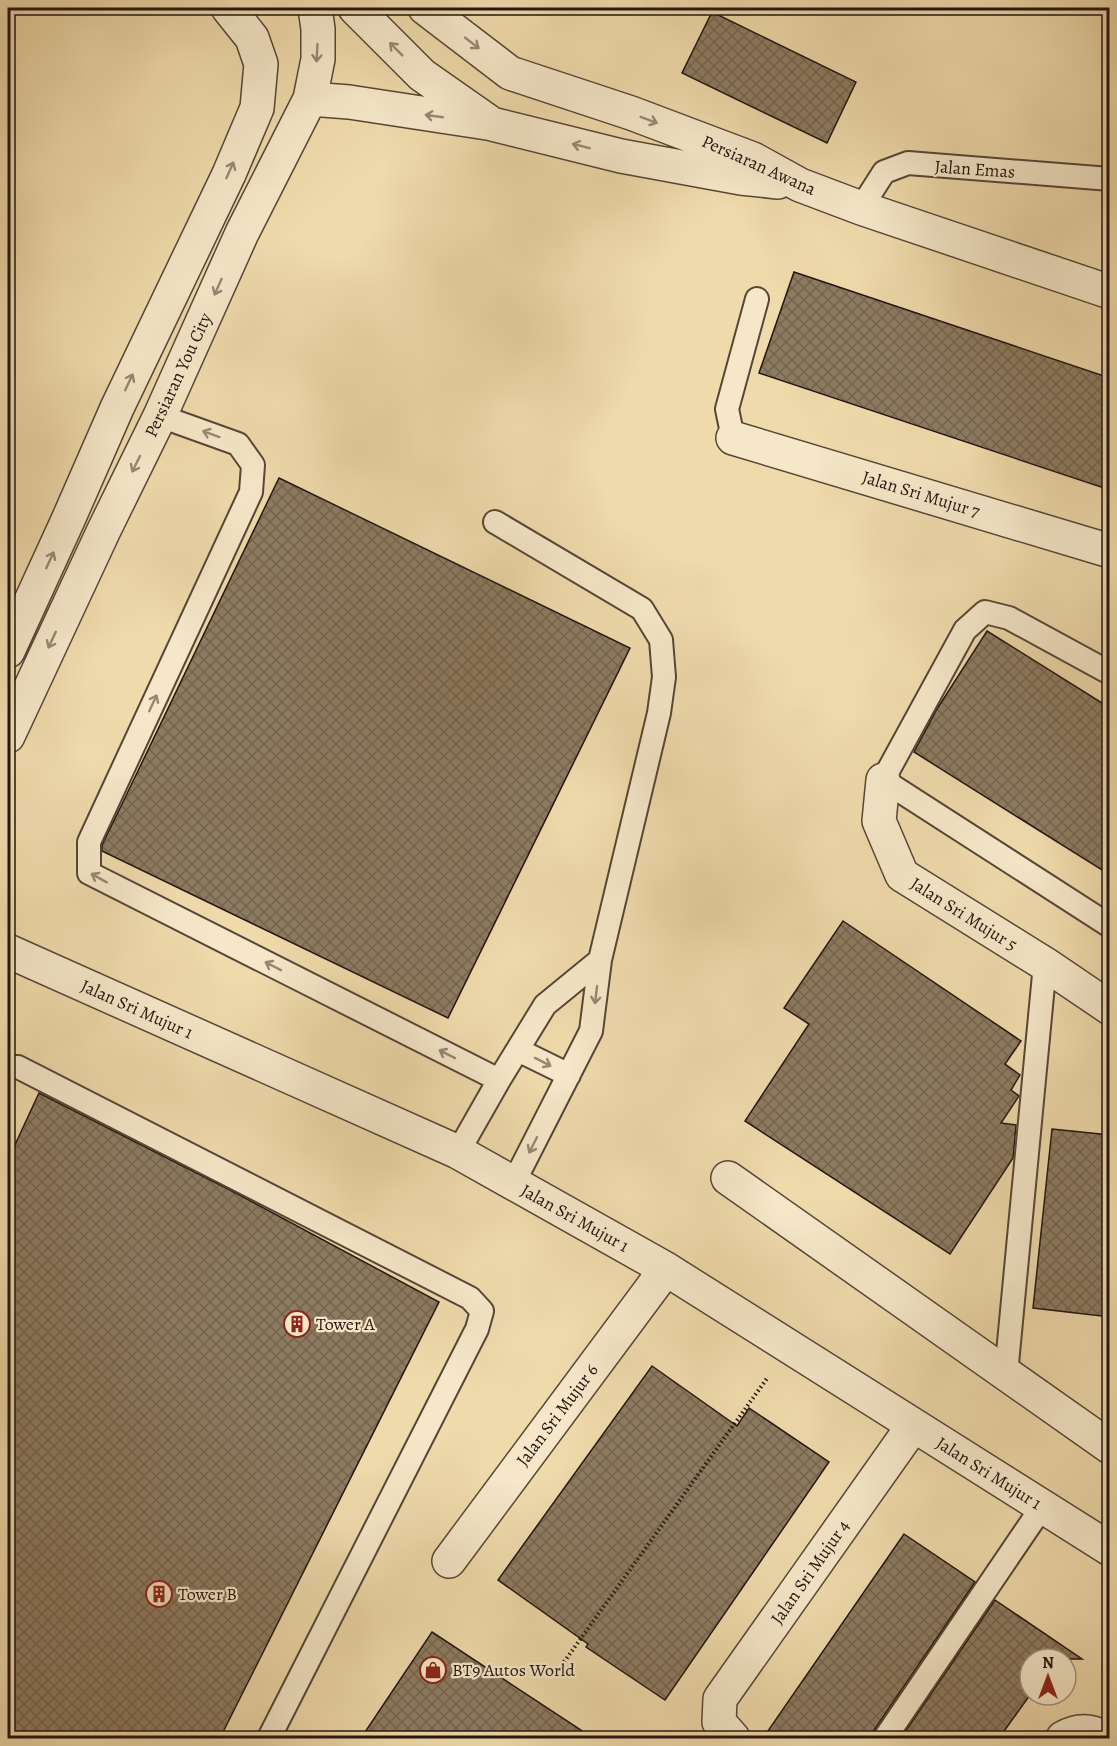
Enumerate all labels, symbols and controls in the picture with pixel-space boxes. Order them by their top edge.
one-way arrow [463,37,479,50]
one-way arrow [389,42,404,57]
one-way arrow [312,43,323,63]
one-way arrow [425,110,444,121]
one-way arrow [639,115,658,126]
street label: Persiaran Awana [698,129,820,201]
one-way arrow [572,139,591,151]
street label: Jalan Emas [934,154,1016,184]
one-way arrow [225,162,236,180]
one-way arrow [212,277,223,295]
street label: Persiaran You City [139,308,218,441]
one-way arrow [124,374,136,392]
one-way arrow [203,428,221,439]
one-way arrow [130,454,142,472]
street label: Jalan Sri Mujur 7 [859,465,983,523]
one-way arrow [44,552,56,570]
one-way arrow [46,630,57,648]
one-way arrow [148,694,160,712]
one-way arrow [91,872,108,884]
street label: Jalan Sri Mujur 5 [906,872,1022,956]
one-way arrow [264,960,282,971]
street label: Jalan Sri Mujur 1 [77,974,197,1044]
one-way arrow [590,985,601,1005]
one-way arrow [438,1047,456,1059]
one-way arrow [534,1057,552,1069]
one-way arrow [527,1136,538,1154]
street label: Jalan Sri Mujur 1 [517,1178,633,1258]
building icon: Tower A [282,1309,312,1339]
place label: Tower A [316,1312,375,1336]
street label: Jalan Sri Mujur 6 [511,1359,603,1471]
street label: Jalan Sri Mujur 1 [932,1431,1046,1515]
street label: Jalan Sri Mujur 4 [765,1515,855,1629]
building icon: Tower B [144,1579,174,1609]
place label: Tower B [178,1582,237,1606]
north arrow [1018,1647,1078,1707]
text: N [1042,1652,1054,1674]
shop icon: BT9 Autos World [418,1655,448,1685]
place label: BT9 Autos World [452,1658,575,1682]

